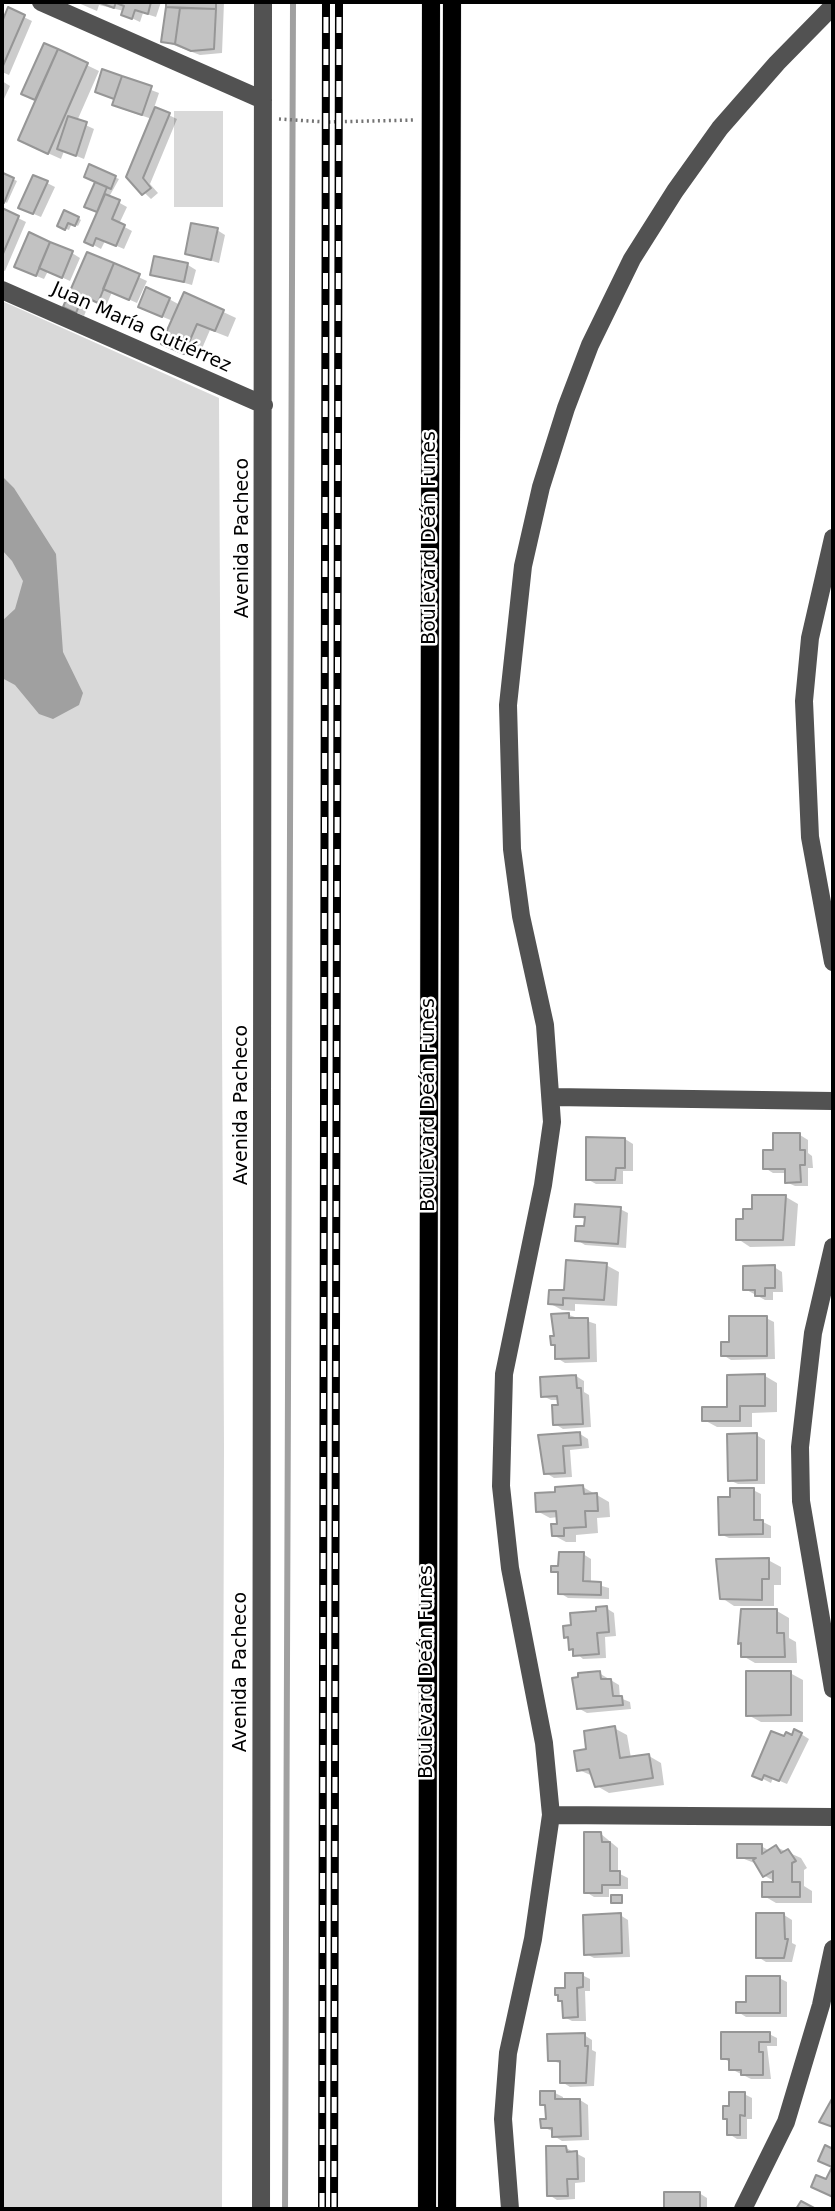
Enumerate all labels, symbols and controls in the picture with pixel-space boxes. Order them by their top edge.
street label: Juan María Gutiérrez [48,278,234,378]
street label: Boulevard Deán Funes [419,431,441,645]
street label: Avenida Pacheco [232,458,254,618]
street label: Boulevard Deán Funes [418,998,440,1212]
street label: Avenida Pacheco [231,1025,253,1185]
street label: Boulevard Deán Funes [416,1565,438,1779]
street label: Avenida Pacheco [230,1592,252,1752]

